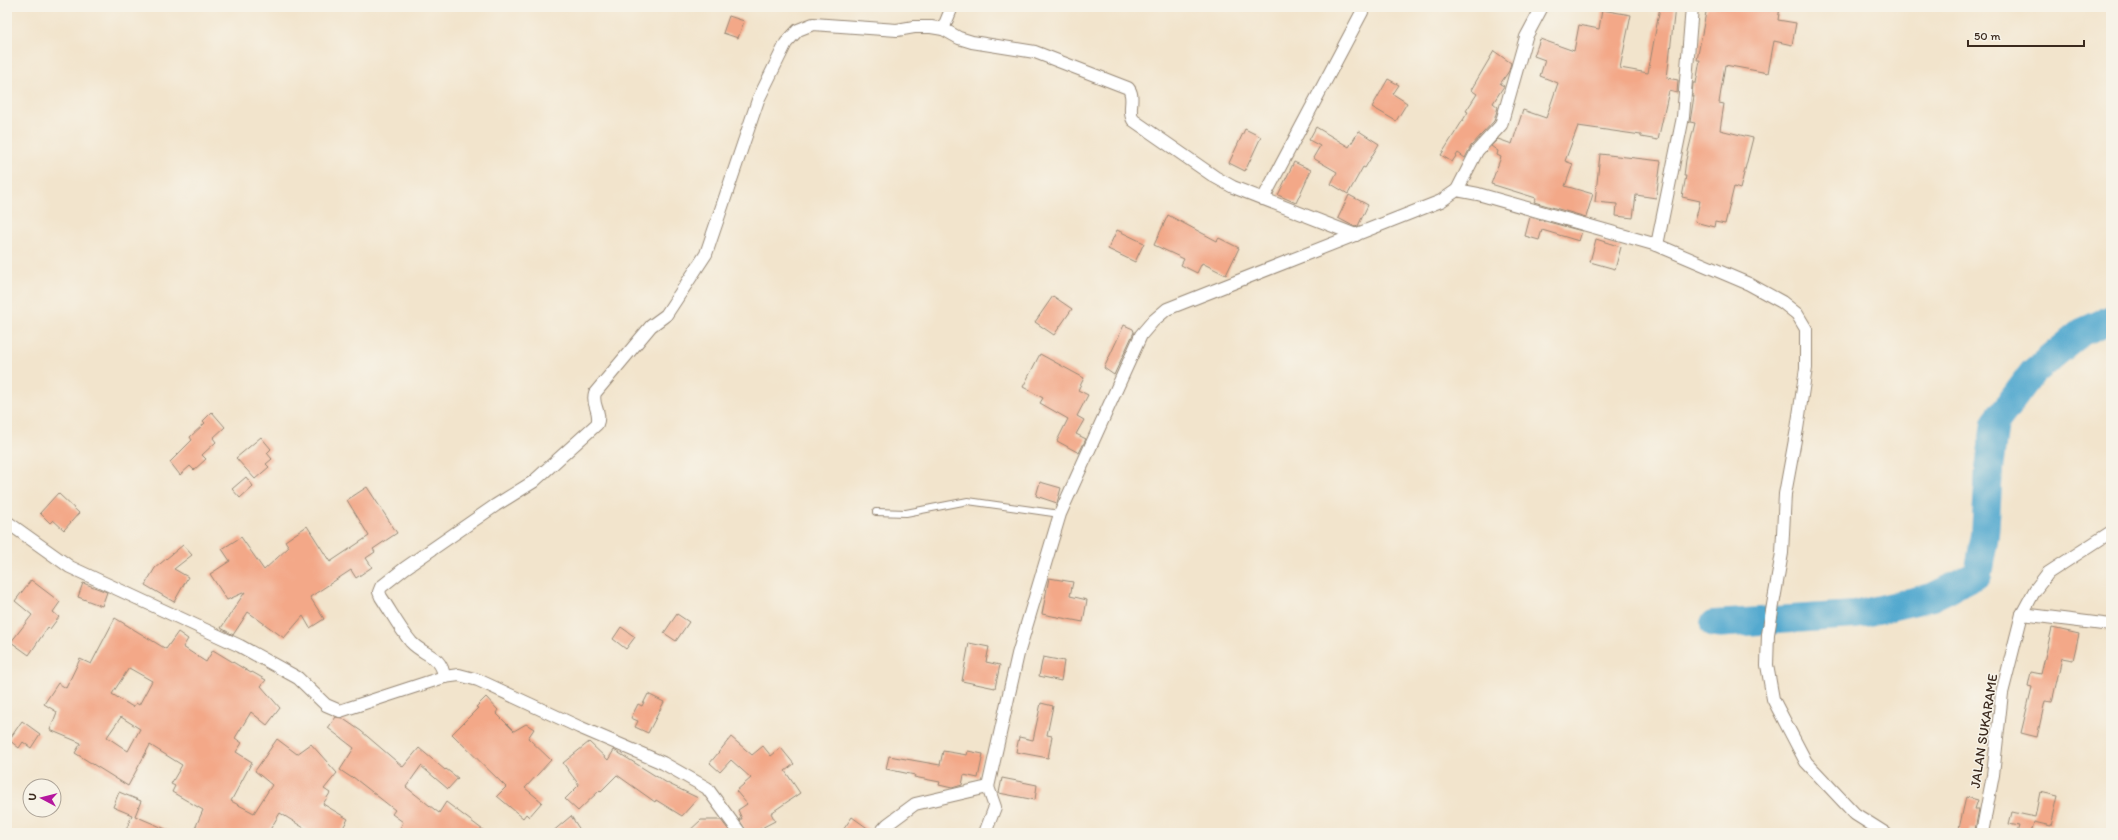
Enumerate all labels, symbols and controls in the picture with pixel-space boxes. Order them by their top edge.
scale bar [1968,22,2084,48]
text: 50 m [1974,29,2000,43]
street label: JALAN SUKARAME [1967,672,2001,789]
north arrow [22,778,62,818]
text: U [26,792,39,801]

